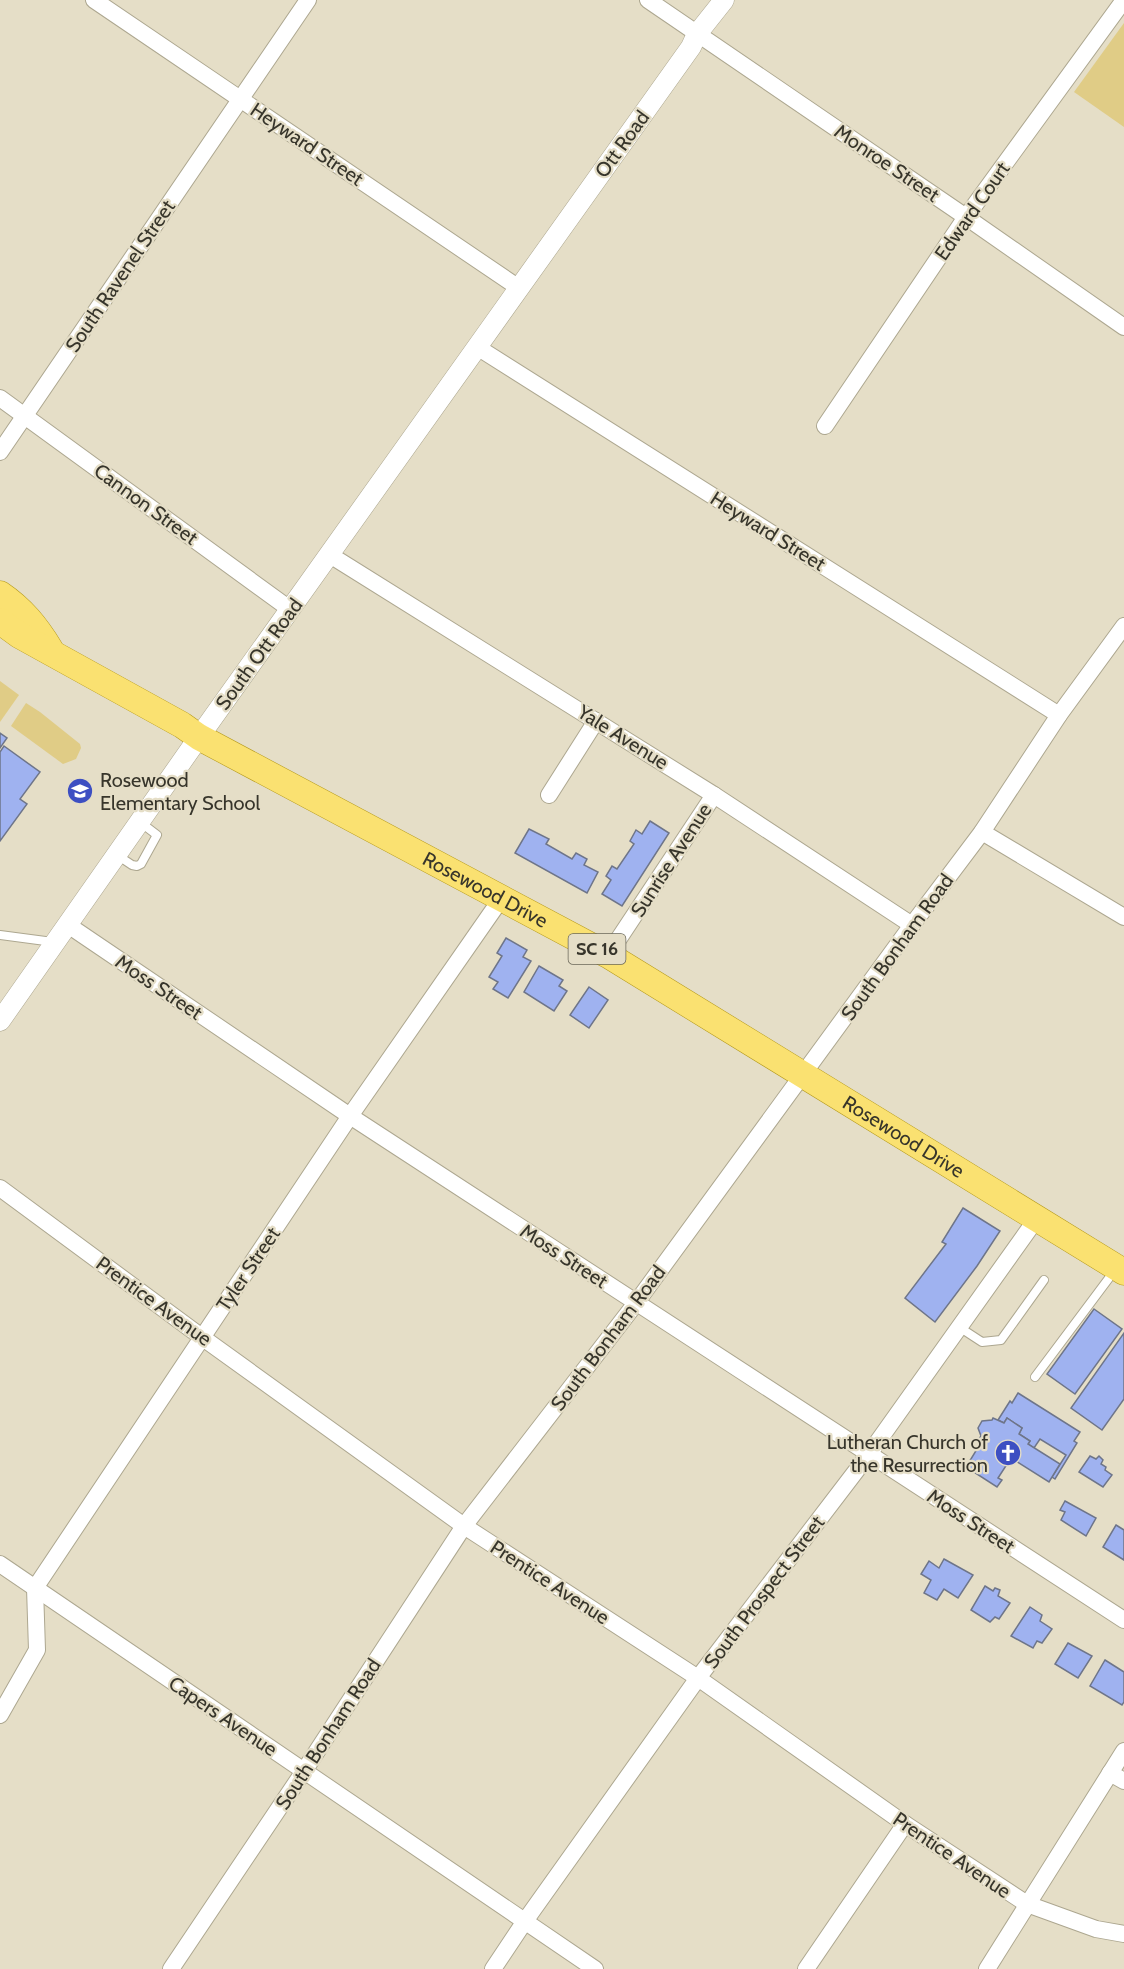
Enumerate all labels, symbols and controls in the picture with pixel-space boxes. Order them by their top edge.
street label: Heyward Street [246,97,368,191]
street label: Ott Road [590,106,654,182]
street label: Monroe Street [830,119,944,207]
street label: Edward Court [929,157,1015,265]
street label: South Ravenel Street [60,195,180,357]
street label: Cannon Street [89,458,203,550]
street label: Heyward Street [706,486,830,576]
street label: South Ott Road [210,594,308,714]
street label: Yale Avenue [572,699,673,774]
place label: Rosewood Elementary School [100,768,261,815]
school or university icon: Rosewood Elementary School [65,776,95,806]
street label: Sunrise Avenue [625,799,717,921]
street label: Rosewood Drive [419,847,552,933]
street label: South Bonham Road [836,869,958,1025]
road number: SC 16 [568,934,626,964]
street label: Moss Street [111,949,207,1025]
street label: Rosewood Drive [838,1090,969,1183]
street label: Moss Street [516,1219,612,1293]
street label: Tyler Street [211,1222,285,1316]
street label: Prentice Avenue [92,1251,216,1351]
street label: South Bonham Road [546,1261,670,1415]
place label: Lutheran Church of the Resurrection [827,1430,988,1477]
church icon: Lutheran Church of the Resurrection [993,1438,1023,1468]
street label: Moss Street [923,1484,1019,1558]
street label: South Prospect Street [699,1511,829,1673]
street label: Prentice Avenue [486,1535,614,1629]
street label: South Bonham Road [270,1654,386,1814]
street label: Capers Avenue [164,1671,282,1761]
street label: Prentice Avenue [889,1807,1015,1903]

